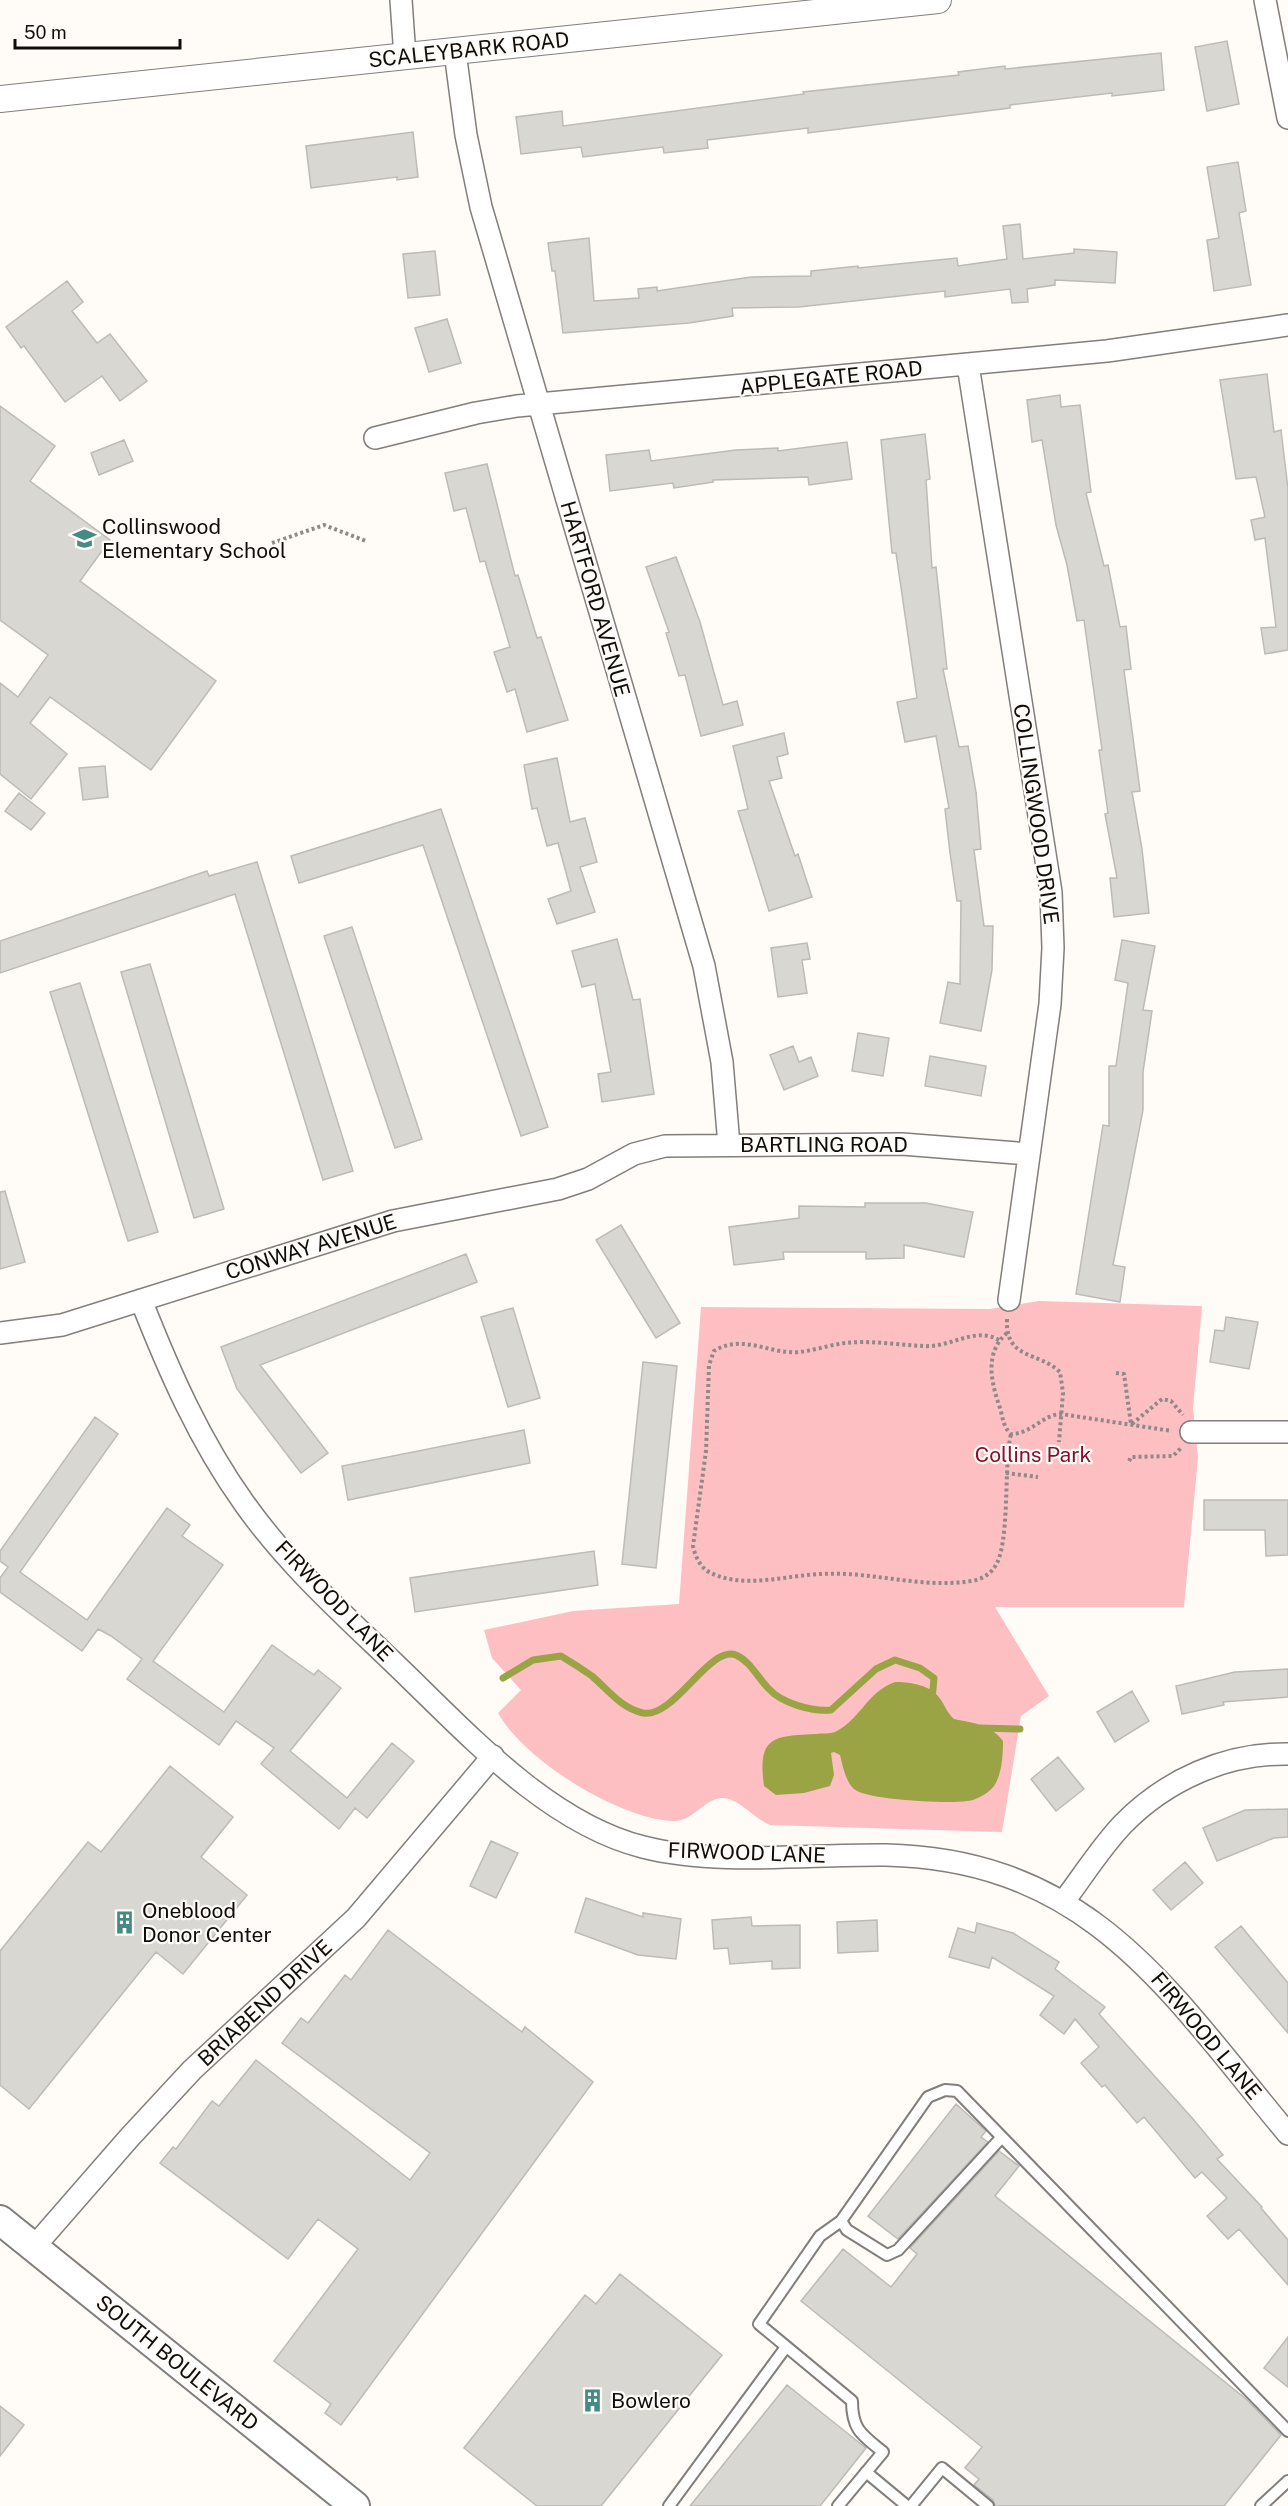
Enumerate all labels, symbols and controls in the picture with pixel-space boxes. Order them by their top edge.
scale bar [15,12,180,50]
text: 50 m [24,22,67,43]
street label: SCALEYBARK ROAD [367,27,571,72]
street label: APPLEGATE ROAD [738,355,924,400]
street label: HARTFORD AVENUE [556,498,635,700]
place label: Collinswood Elementary School [102,514,286,563]
school or university icon: Collinswood Elementary School [71,526,97,552]
street label: COLLINGWOOD DRIVE [1009,702,1064,926]
street label: BARTLING ROAD [740,1132,908,1157]
street label: CONWAY AVENUE [222,1209,399,1284]
park label: Collins Park [975,1442,1091,1467]
street label: FIRWOOD LANE [270,1535,398,1666]
street label: FIRWOOD LANE [667,1837,827,1868]
place label: Oneblood Donor Center [142,1898,272,1947]
building icon: Oneblood Donor Center [111,1910,137,1936]
street label: BRIABEND DRIVE [192,1934,337,2071]
street label: FIRWOOD LANE [1146,1967,1267,2104]
street label: SOUTH BOULEVARD [91,2289,264,2436]
building icon: Bowlero [580,2388,606,2414]
place label: Bowlero [611,2388,691,2413]

